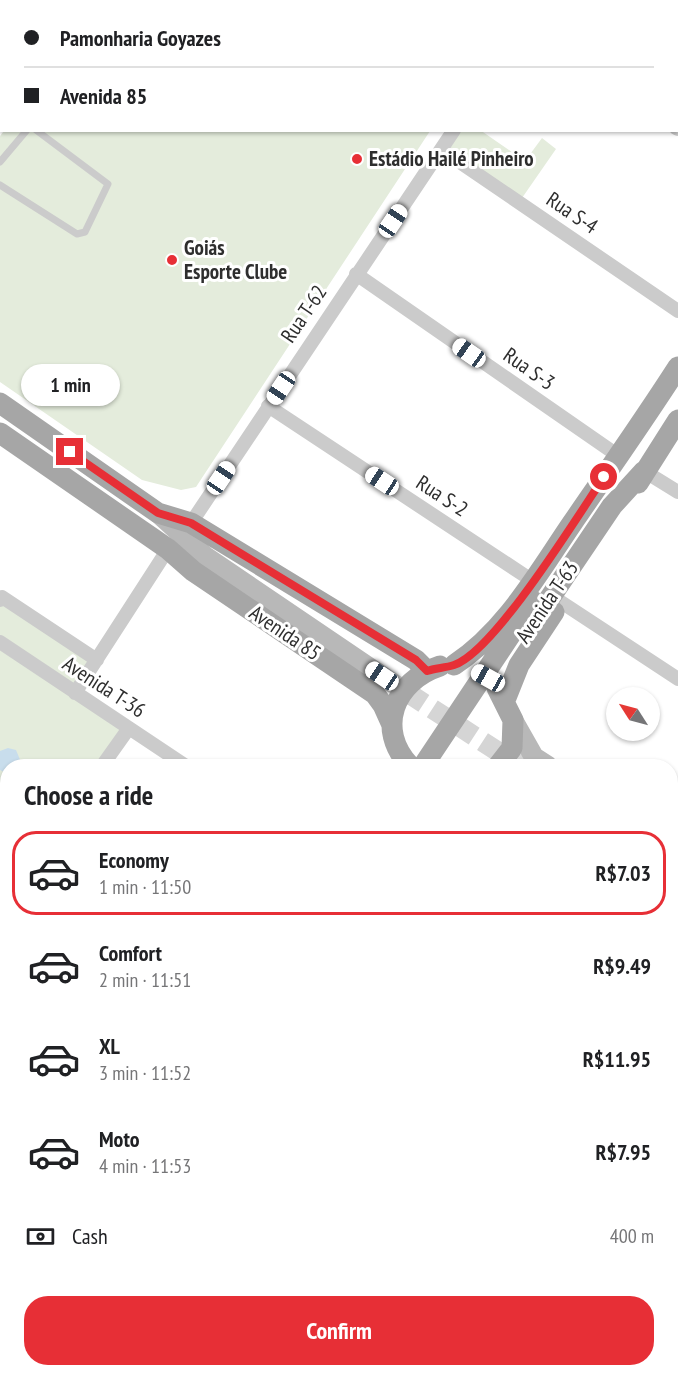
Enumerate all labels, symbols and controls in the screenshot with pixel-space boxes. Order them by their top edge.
text: Pamonharia Goyazes [60,24,221,52]
text: Avenida 85 [60,82,147,110]
place label: Estádio Hailé Pinheiro [369,145,534,172]
marker: Estádio Hailé Pinheiro [350,152,364,166]
street label: Rua S-4 [541,186,604,240]
car [375,201,411,241]
place label: Goiás Esporte Clube [184,234,287,285]
marker: Goiás Esporte Clube [165,253,179,267]
street label: Rua T-62 [275,280,333,348]
car [449,335,489,371]
street label: Rua S-3 [498,341,560,396]
callout: 1 min [20,365,119,407]
car [263,368,299,408]
text: 1 min [50,372,91,398]
route end [56,438,83,465]
car [203,458,239,498]
route start [590,463,617,490]
car [362,464,402,498]
street label: Rua S-2 [411,469,473,522]
street label: Avenida T-63 [509,555,584,648]
street label: Avenida 85 [244,599,326,666]
street label: Avenida T-36 [58,650,151,723]
car [362,658,402,694]
car [468,661,508,695]
north arrow [606,687,660,741]
map controls [606,687,660,741]
text: Choose a ride [24,778,153,812]
icon: car [27,846,81,900]
text: Economy [99,846,169,874]
text: R$7.03 [595,859,651,887]
text: 1 min · 11:50 [99,874,191,900]
icon: car [27,939,81,993]
text: Comfort [99,939,162,967]
text: R$9.49 [593,952,651,980]
text: 2 min · 11:51 [99,967,191,993]
icon: car [27,1032,81,1086]
text: XL [99,1032,120,1060]
text: R$11.95 [583,1045,651,1073]
text: 3 min · 11:52 [99,1060,191,1086]
icon: car [27,1125,81,1179]
text: Moto [99,1125,140,1153]
text: R$7.95 [595,1138,651,1166]
text: 4 min · 11:53 [99,1153,191,1179]
icon: cash [24,1220,57,1253]
text: Cash [72,1222,108,1250]
text: 400 m [610,1223,654,1249]
button: Confirm [24,1296,654,1365]

